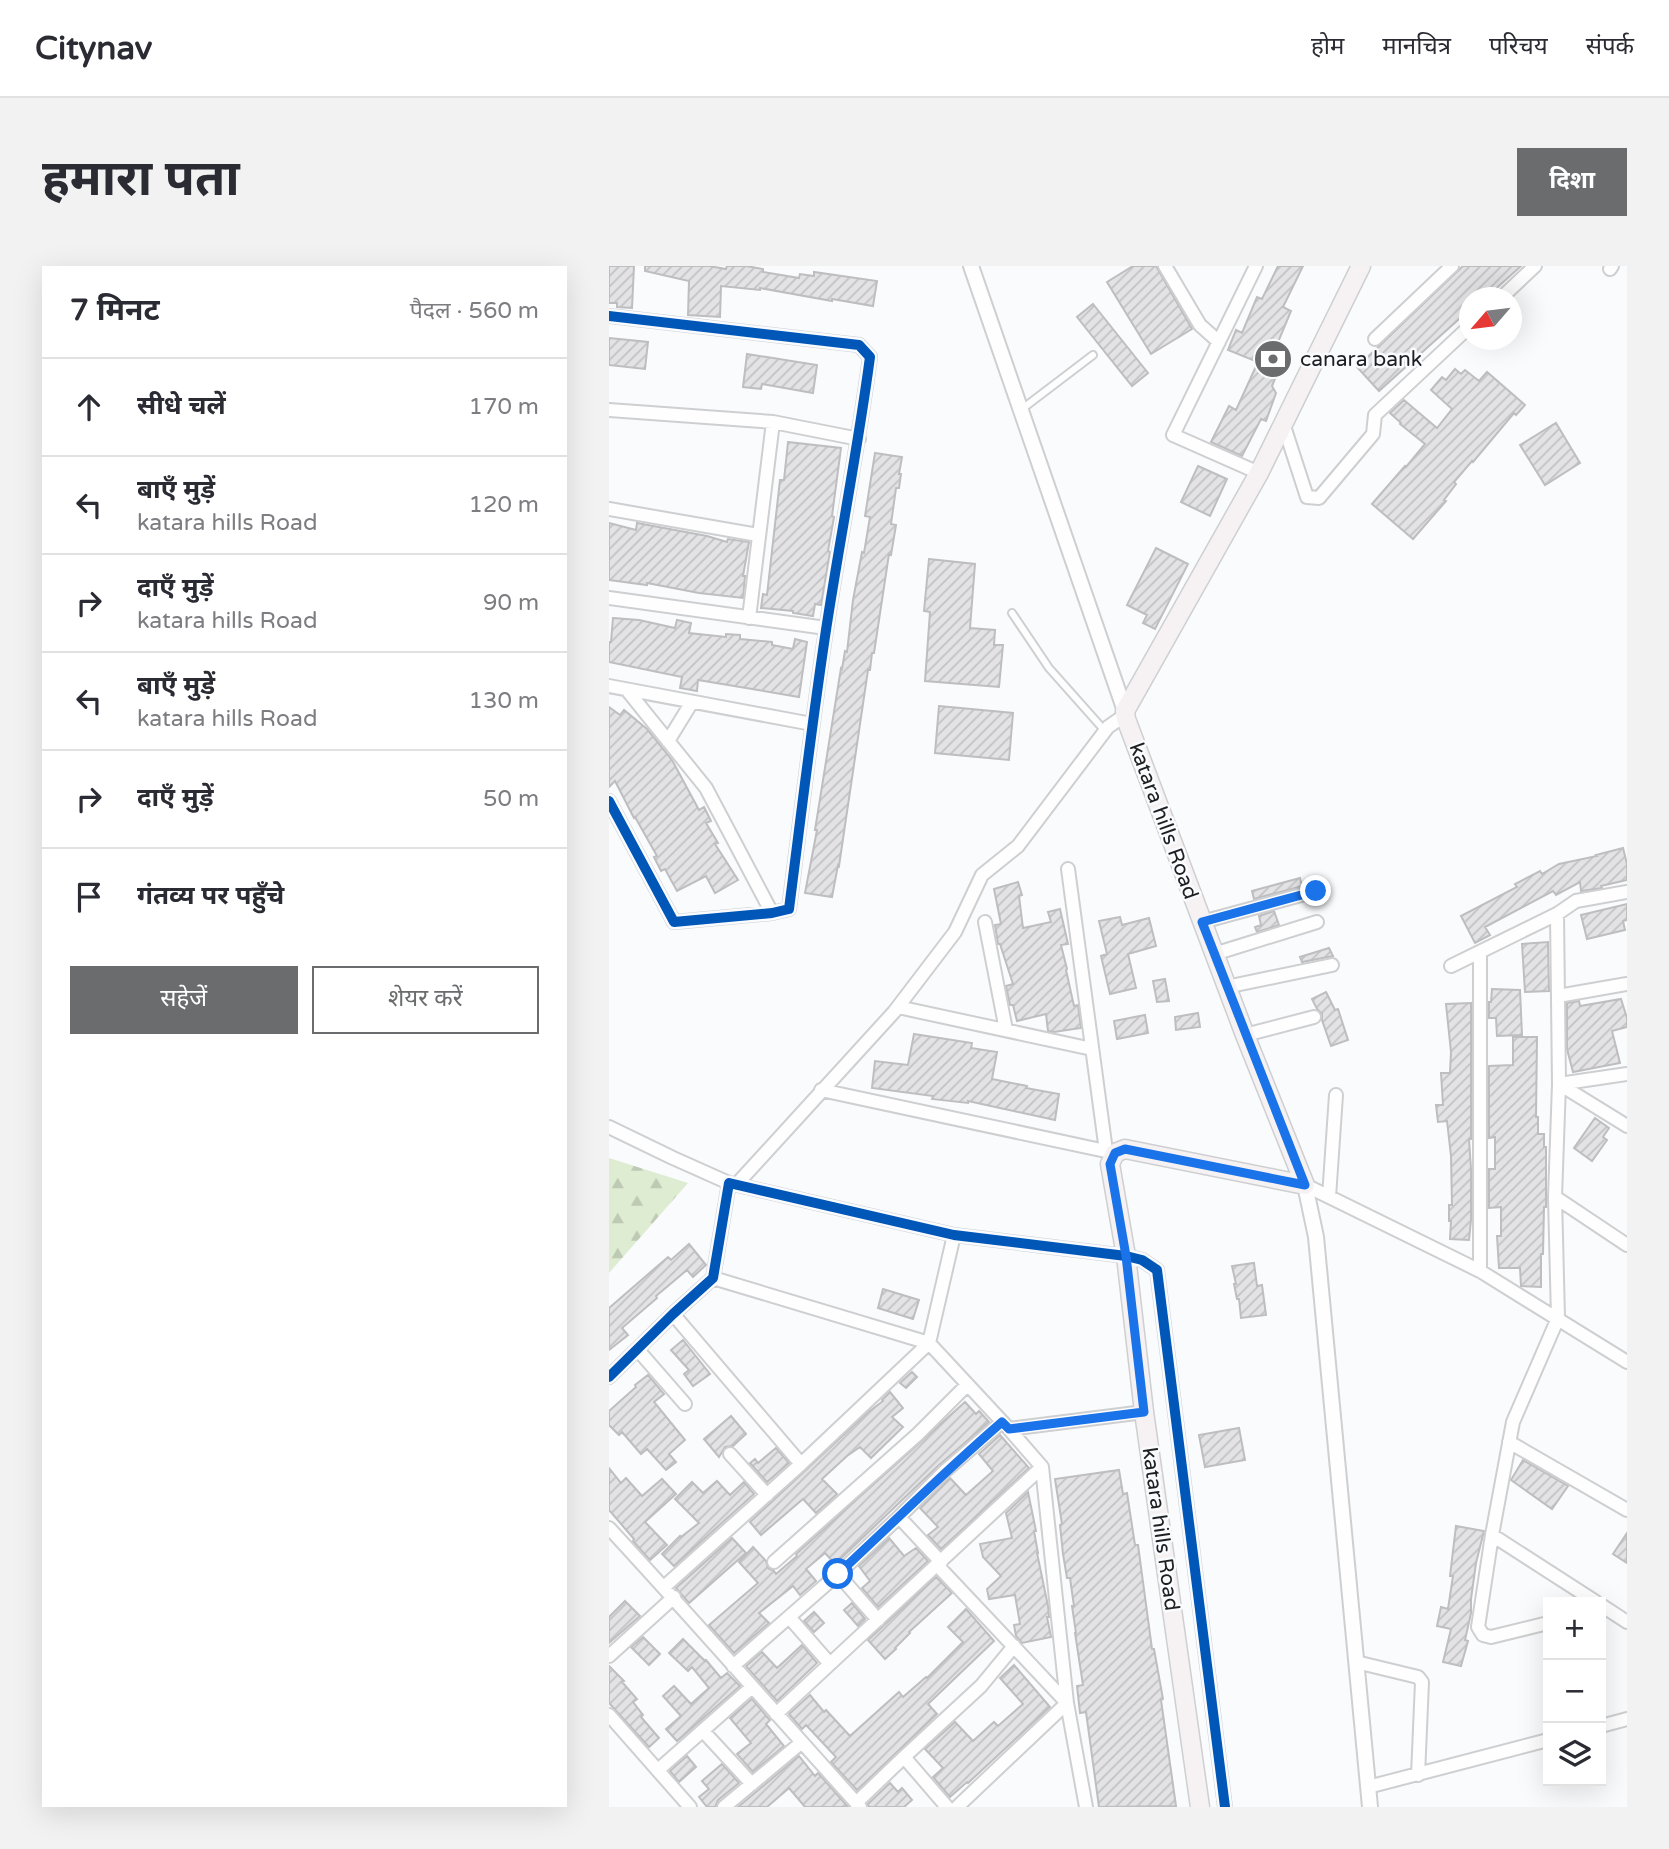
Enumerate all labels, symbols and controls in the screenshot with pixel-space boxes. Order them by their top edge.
text: Citynav [35,29,152,68]
text: होम [1311,32,1344,61]
text: मानचित्र [1382,32,1451,61]
text: परिचय [1489,32,1548,61]
text: संपर्क [1586,32,1634,61]
button: दिशा [1517,148,1627,216]
text: हमारा पता [42,150,240,209]
north arrow [1459,287,1522,350]
text: 7 मिनट [70,292,160,329]
text: पैदल · 560 m [410,297,539,325]
bank icon: canara bank [1252,338,1294,380]
place label: canara bank [1300,347,1422,372]
icon: ahead [70,388,108,426]
text: सीधे चलें [137,390,226,421]
text: 170 m [469,393,539,421]
text: बाएँ मुड़ें [137,474,215,505]
icon: left [70,486,108,524]
text: 120 m [469,491,539,519]
text: katara hills Road [137,509,317,537]
text: दाएँ मुड़ें [137,572,214,603]
icon: right [70,584,108,622]
text: 90 m [483,589,539,617]
text: katara hills Road [137,607,317,635]
text: बाएँ मुड़ें [137,670,215,701]
icon: left [70,682,108,720]
text: 130 m [469,687,539,715]
text: katara hills Road [137,705,317,733]
street label: katara hills Road [1124,740,1203,903]
icon: right [70,780,108,818]
text: दाएँ मुड़ें [137,782,214,813]
text: 50 m [483,785,539,813]
route end [1300,875,1331,906]
icon: arrive [70,878,108,916]
text: गंतव्य पर पहुँचे [137,880,284,911]
button: सहेजें [70,966,298,1034]
button: शेयर करें [312,966,539,1034]
street label: katara hills Road [1137,1446,1184,1612]
route start [822,1558,853,1589]
map controls [1543,1597,1606,1786]
button: + [1543,1597,1606,1660]
button: − [1543,1660,1606,1723]
button: layers [1543,1723,1606,1786]

